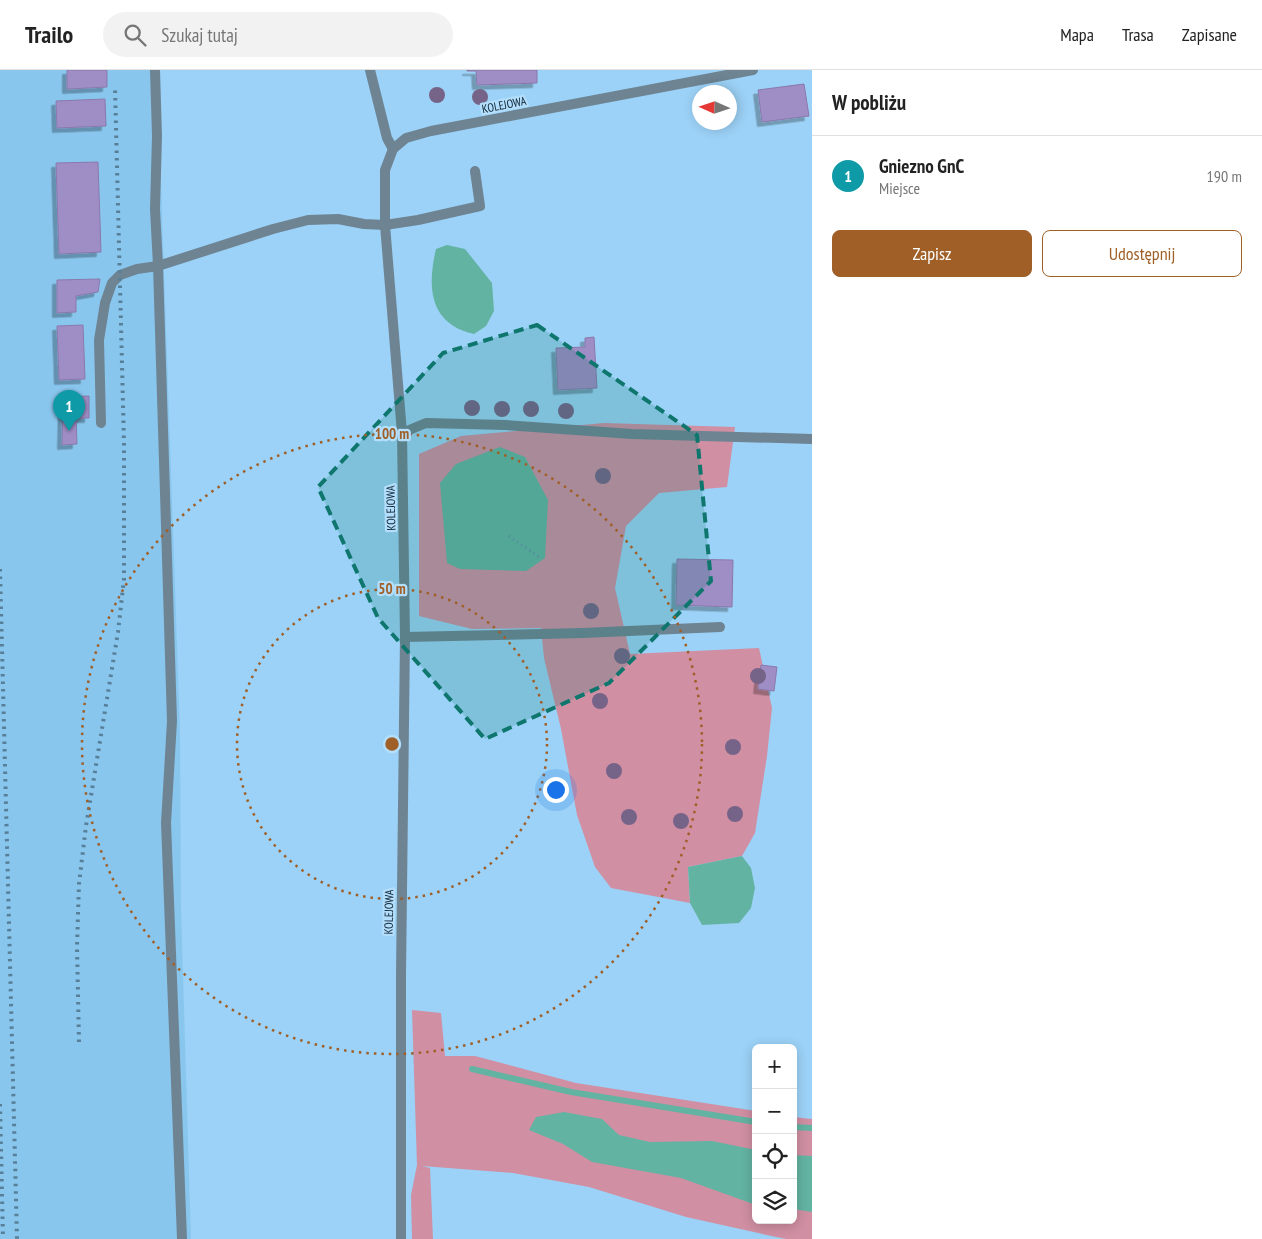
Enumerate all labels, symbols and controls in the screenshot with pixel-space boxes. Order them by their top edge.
search box [103,12,453,57]
text: Trailo [25,19,73,50]
icon: search [121,21,149,49]
text: Szukaj tutaj [161,23,238,47]
text: Mapa [1060,23,1094,46]
text: Trasa [1122,23,1154,46]
text: Zapisane [1182,23,1237,46]
north arrow [692,85,737,130]
text: W pobliżu [832,89,906,116]
street label: KOLEJOWA [480,93,528,116]
text: Gniezno GnC [879,154,964,178]
text: 1 [844,166,852,186]
text: 190 m [1207,166,1242,186]
text: Miejsce [879,178,920,198]
button: Zapisz [832,230,1032,277]
button: Udostępnij [1042,230,1242,277]
pin: 1 [53,390,85,431]
text: 100 m [375,424,409,443]
street label: KOLEJOWA [383,485,398,531]
text: 50 m [378,579,406,598]
centre of rings [383,735,401,753]
your location [543,777,569,803]
street label: KOLEJOWA [381,889,396,935]
map controls [752,1044,797,1224]
button: + [752,1044,797,1089]
button: − [752,1089,797,1134]
button: locate [752,1134,797,1179]
button: layers [752,1179,797,1224]

